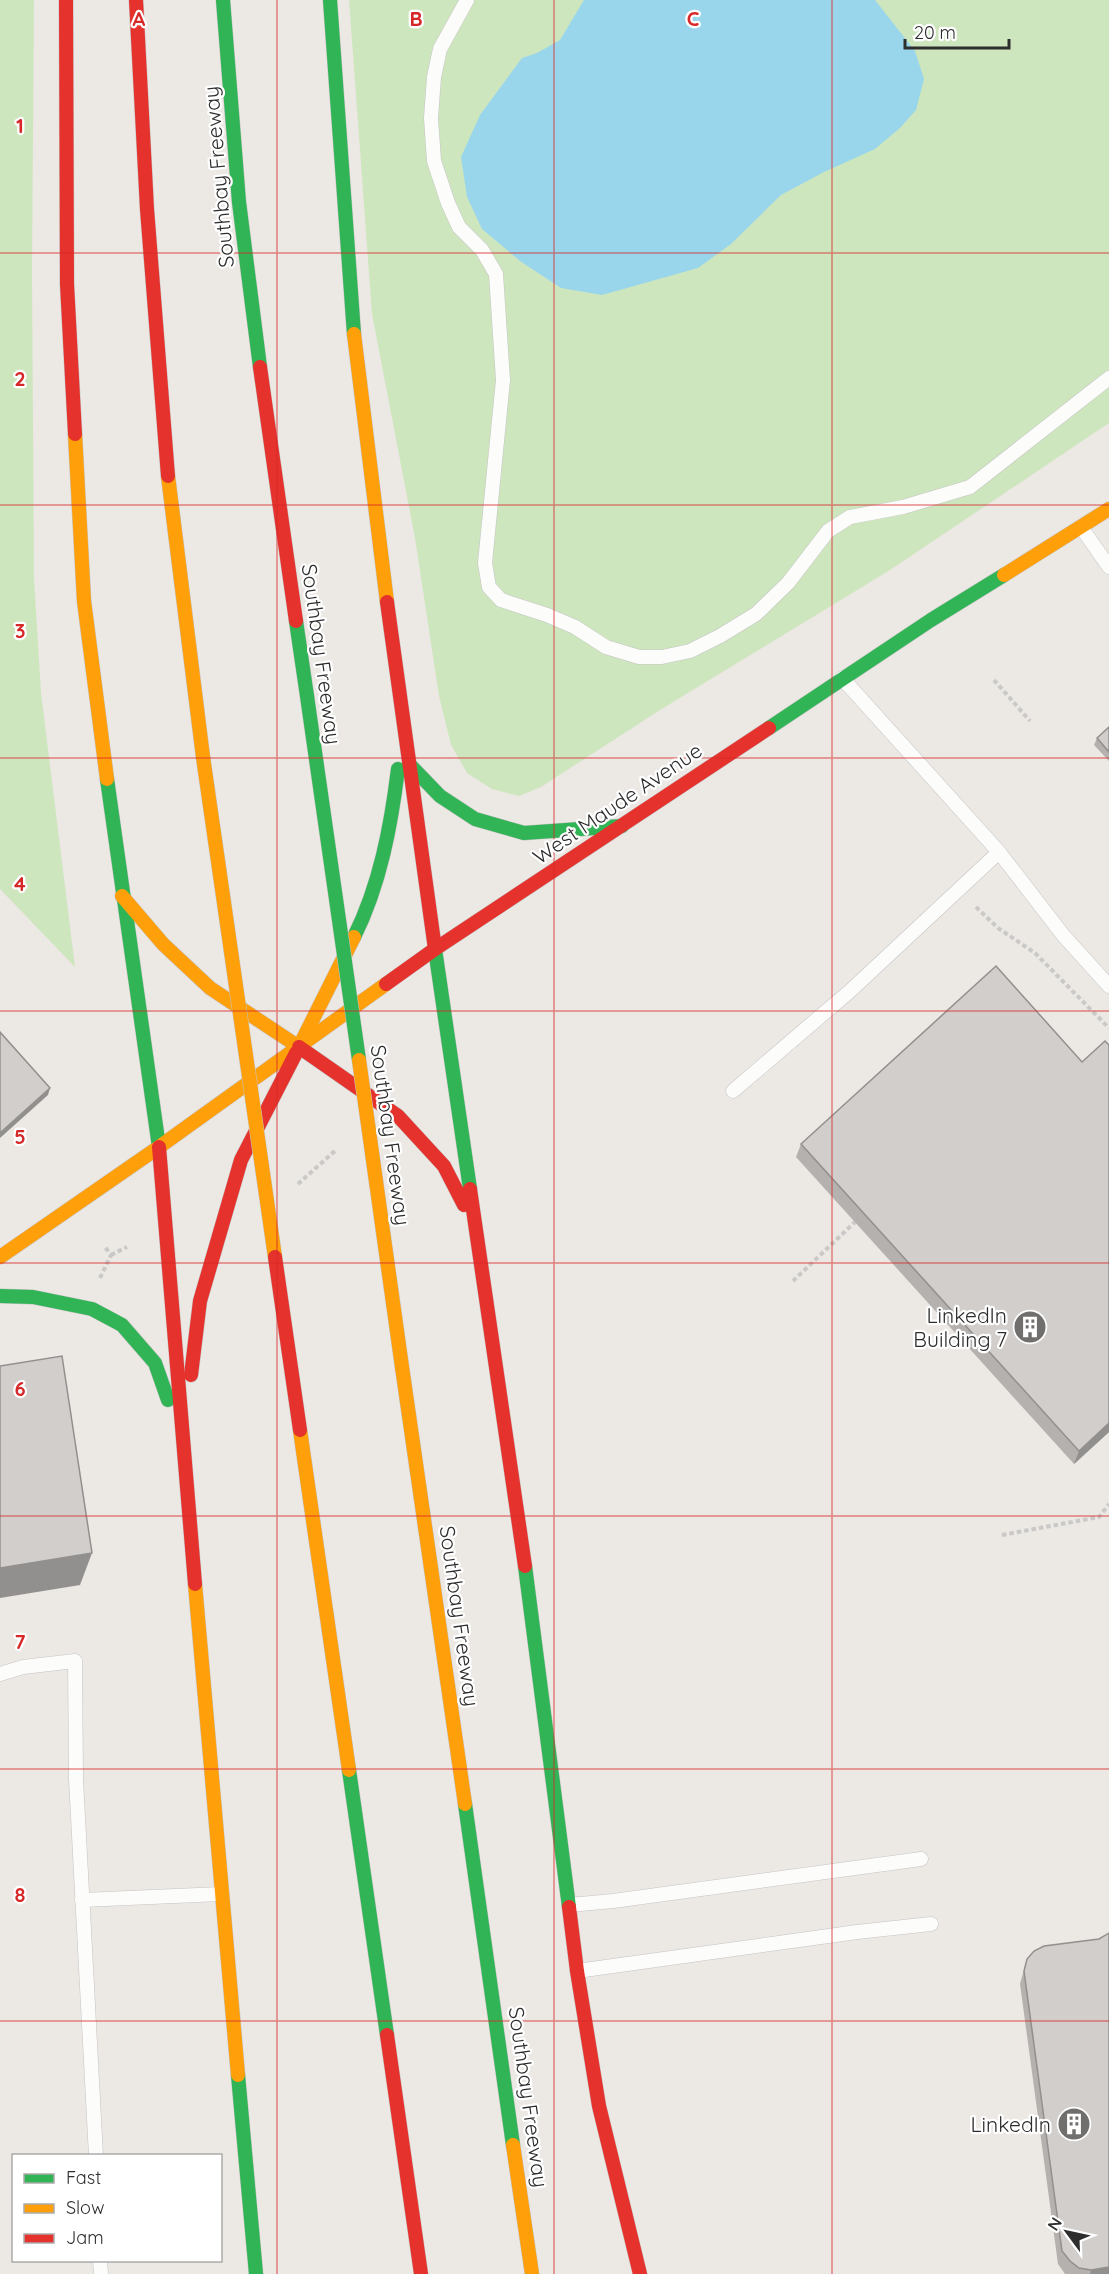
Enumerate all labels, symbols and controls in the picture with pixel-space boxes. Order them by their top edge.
text: A [133,6,146,31]
text: B [409,6,423,31]
text: C [687,6,700,31]
scale bar [905,12,1008,50]
text: 20 m [914,21,956,44]
street label: Southbay Freeway [197,85,239,269]
text: 1 [16,113,24,138]
text: 2 [14,366,26,391]
street label: Southbay Freeway [296,562,348,746]
text: 3 [15,618,25,643]
street label: West Maude Avenue [527,737,707,869]
text: 4 [14,871,26,896]
street label: Southbay Freeway [365,1043,417,1227]
text: 5 [14,1124,26,1149]
place label: LinkedIn Building 7 [913,1302,1007,1352]
building icon: LinkedIn Building 7 [1012,1309,1048,1345]
text: 6 [14,1376,26,1401]
street label: Southbay Freeway [434,1524,486,1708]
text: 7 [15,1629,26,1654]
text: 8 [15,1882,26,1907]
street label: Southbay Freeway [503,2005,555,2189]
building icon: LinkedIn [1056,2106,1092,2142]
place label: LinkedIn [970,2111,1051,2137]
legend [12,2154,222,2262]
text: Fast [66,2166,101,2189]
text: Slow [66,2196,104,2219]
north arrow [1037,2202,1097,2262]
text: N [1043,2213,1066,2234]
text: Jam [66,2226,104,2249]

